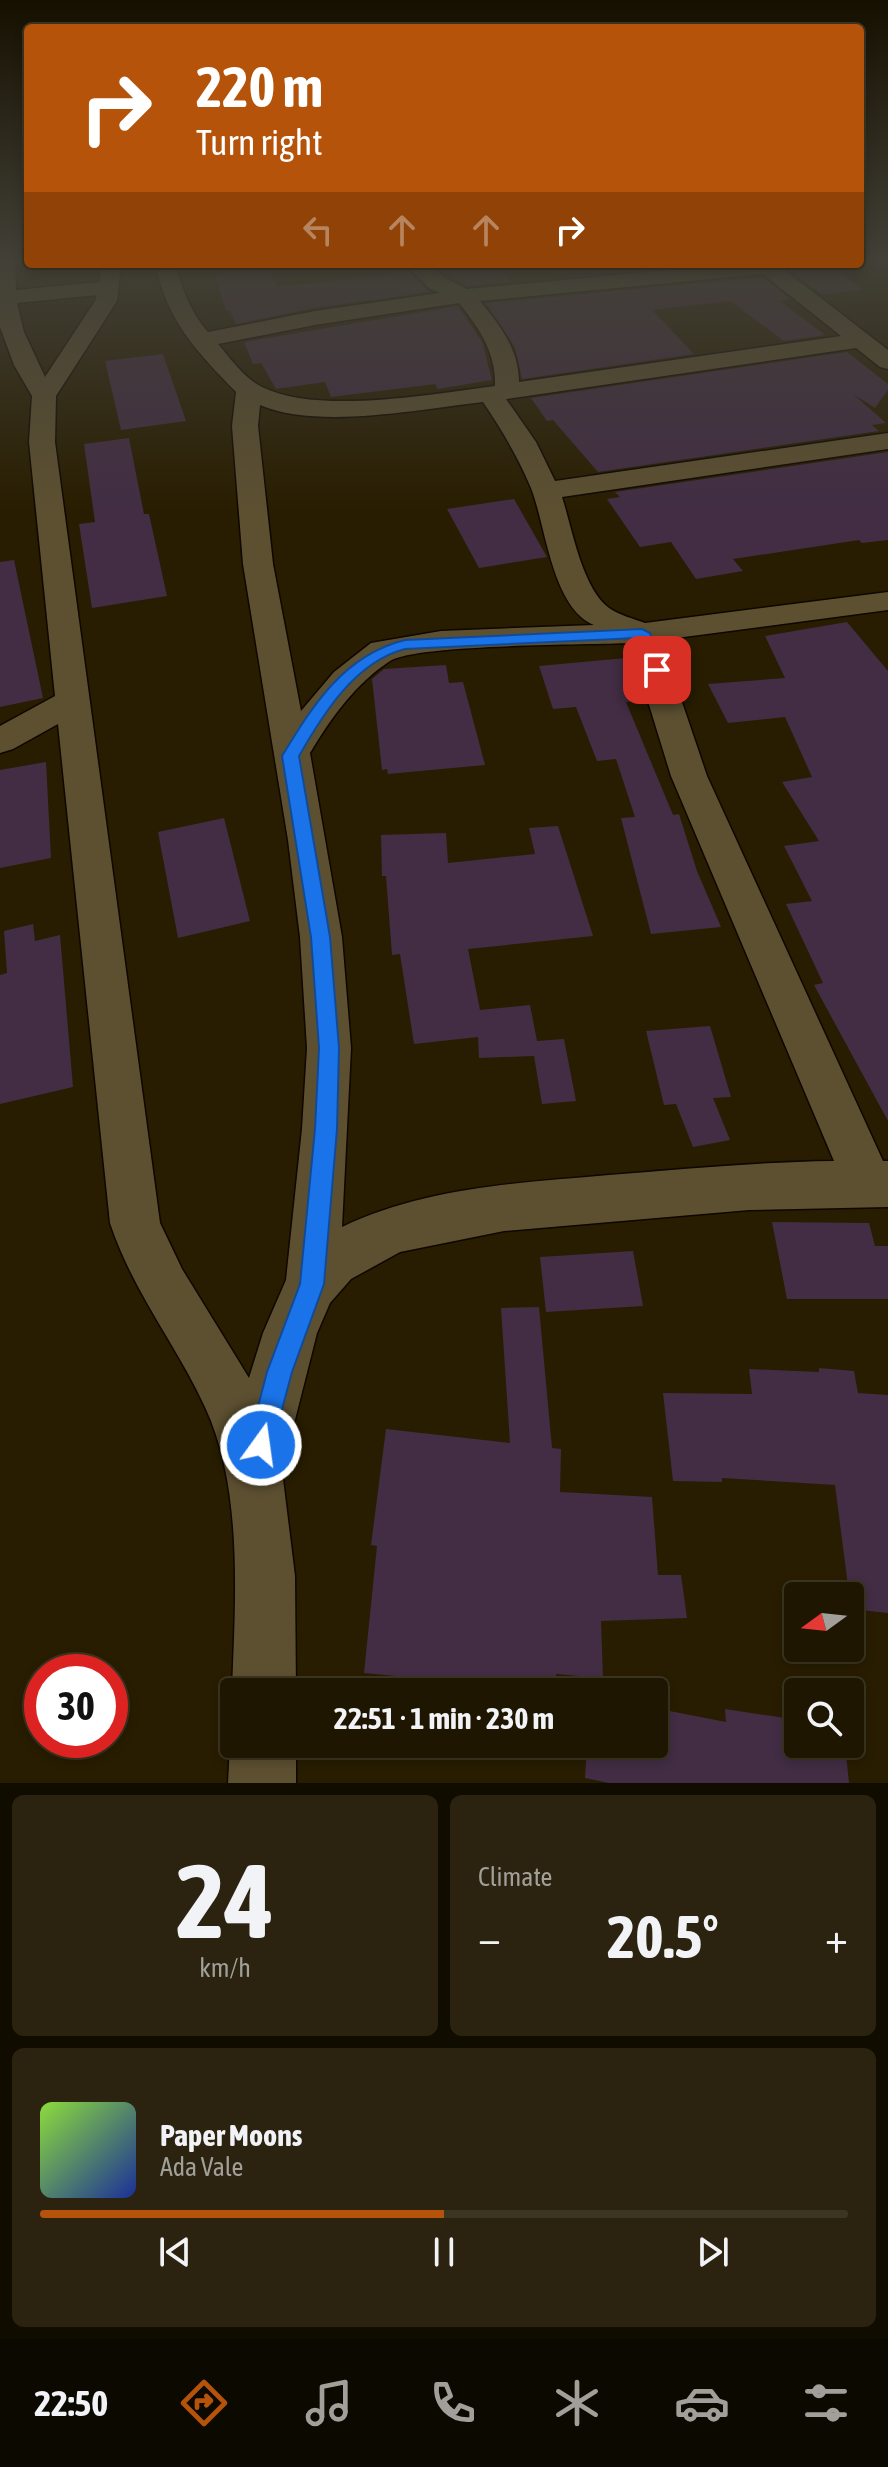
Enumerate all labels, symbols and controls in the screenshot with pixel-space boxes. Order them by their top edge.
text: 220 m [196,55,323,119]
icon: right [64,56,168,160]
text: Turn right [196,121,323,163]
icon: left [296,208,340,252]
icon: ahead [380,208,424,252]
icon: ahead [464,208,508,252]
icon: right [548,208,592,252]
pin [623,636,691,704]
icon: arrive [635,648,679,692]
position arrow [219,1403,303,1487]
north arrow [784,1582,864,1662]
map controls [784,1582,864,1758]
speed limit sign: 30 [24,1654,128,1758]
button: search [784,1678,864,1758]
text: 22:51 · 1 min · 230 m [334,1701,554,1735]
text: 24 [176,1841,274,1960]
text: Climate [478,1862,552,1892]
text: 20.5° [607,1902,719,1971]
text: − [478,1912,501,1962]
text: + [825,1912,848,1962]
text: km/h [199,1953,251,1983]
text: Paper Moons [160,2118,302,2152]
text: Ada Vale [160,2152,243,2182]
icon: previous [153,2230,197,2274]
icon: pause [422,2230,466,2274]
icon: next [691,2230,735,2274]
icon: directions [176,2375,232,2431]
icon: music [301,2375,357,2431]
icon: phone [425,2375,481,2431]
icon: climate [549,2375,605,2431]
icon: car [674,2375,730,2431]
icon: filters [798,2375,854,2431]
text: 22:50 [34,2382,108,2424]

